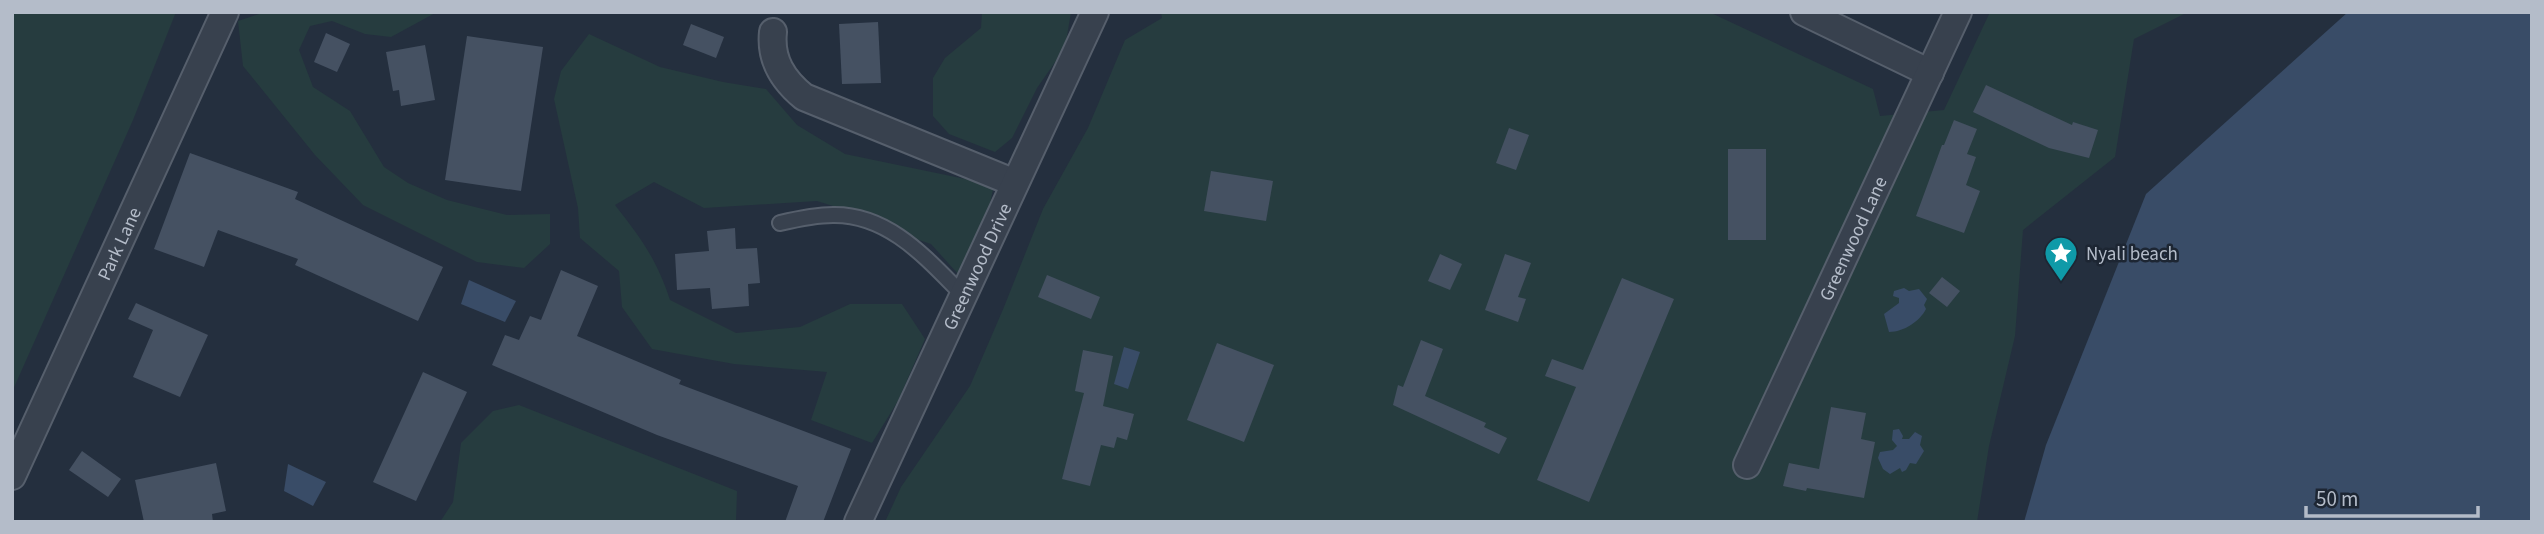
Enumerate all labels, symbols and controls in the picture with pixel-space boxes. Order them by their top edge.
street label: Greenwood Lane [1813,172,1895,306]
street label: Greenwood Drive [937,199,1019,335]
street label: Park Lane [92,203,149,285]
place icon: Nyali beach [2042,234,2080,283]
place label: Nyali beach [2086,241,2178,268]
scale bar [2306,475,2478,518]
text: 50 m [2316,484,2358,514]

